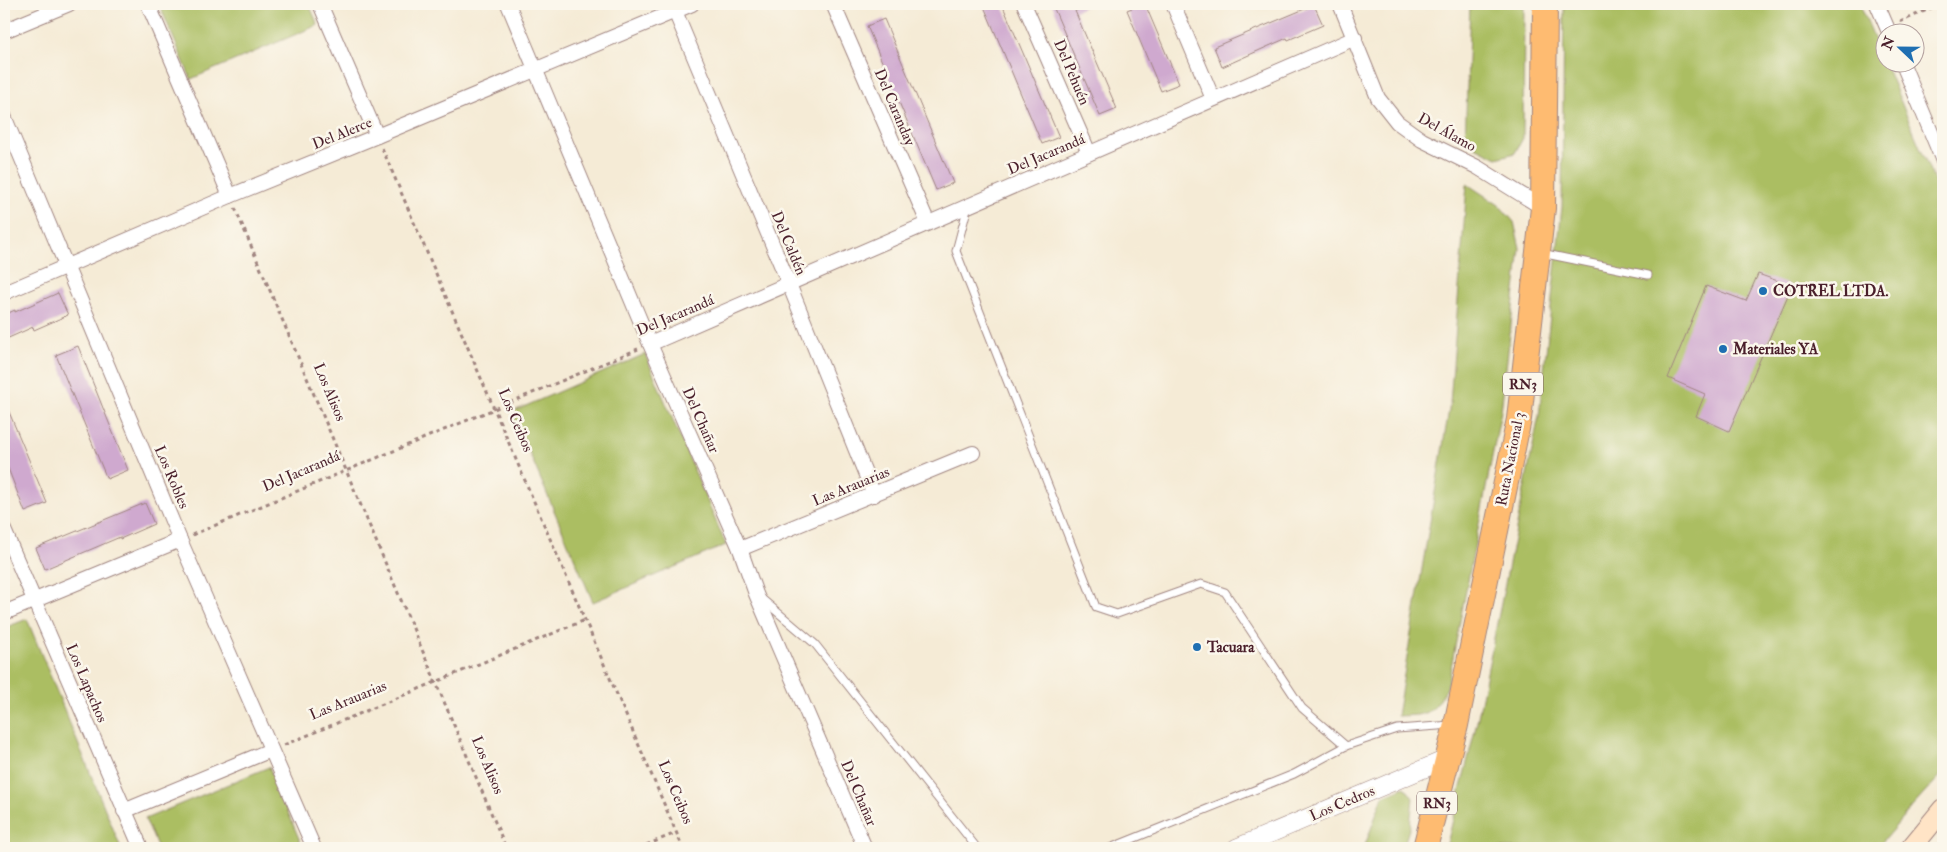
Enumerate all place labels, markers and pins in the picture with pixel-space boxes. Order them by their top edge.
place label: COTREL LTDA. [1773,282,1888,301]
marker: COTREL LTDA. [1757,285,1769,297]
place label: Materiales YA [1732,340,1819,359]
marker: Materiales YA [1717,343,1729,355]
place label: Tacuara [1206,638,1255,657]
marker: Tacuara [1191,641,1203,653]

